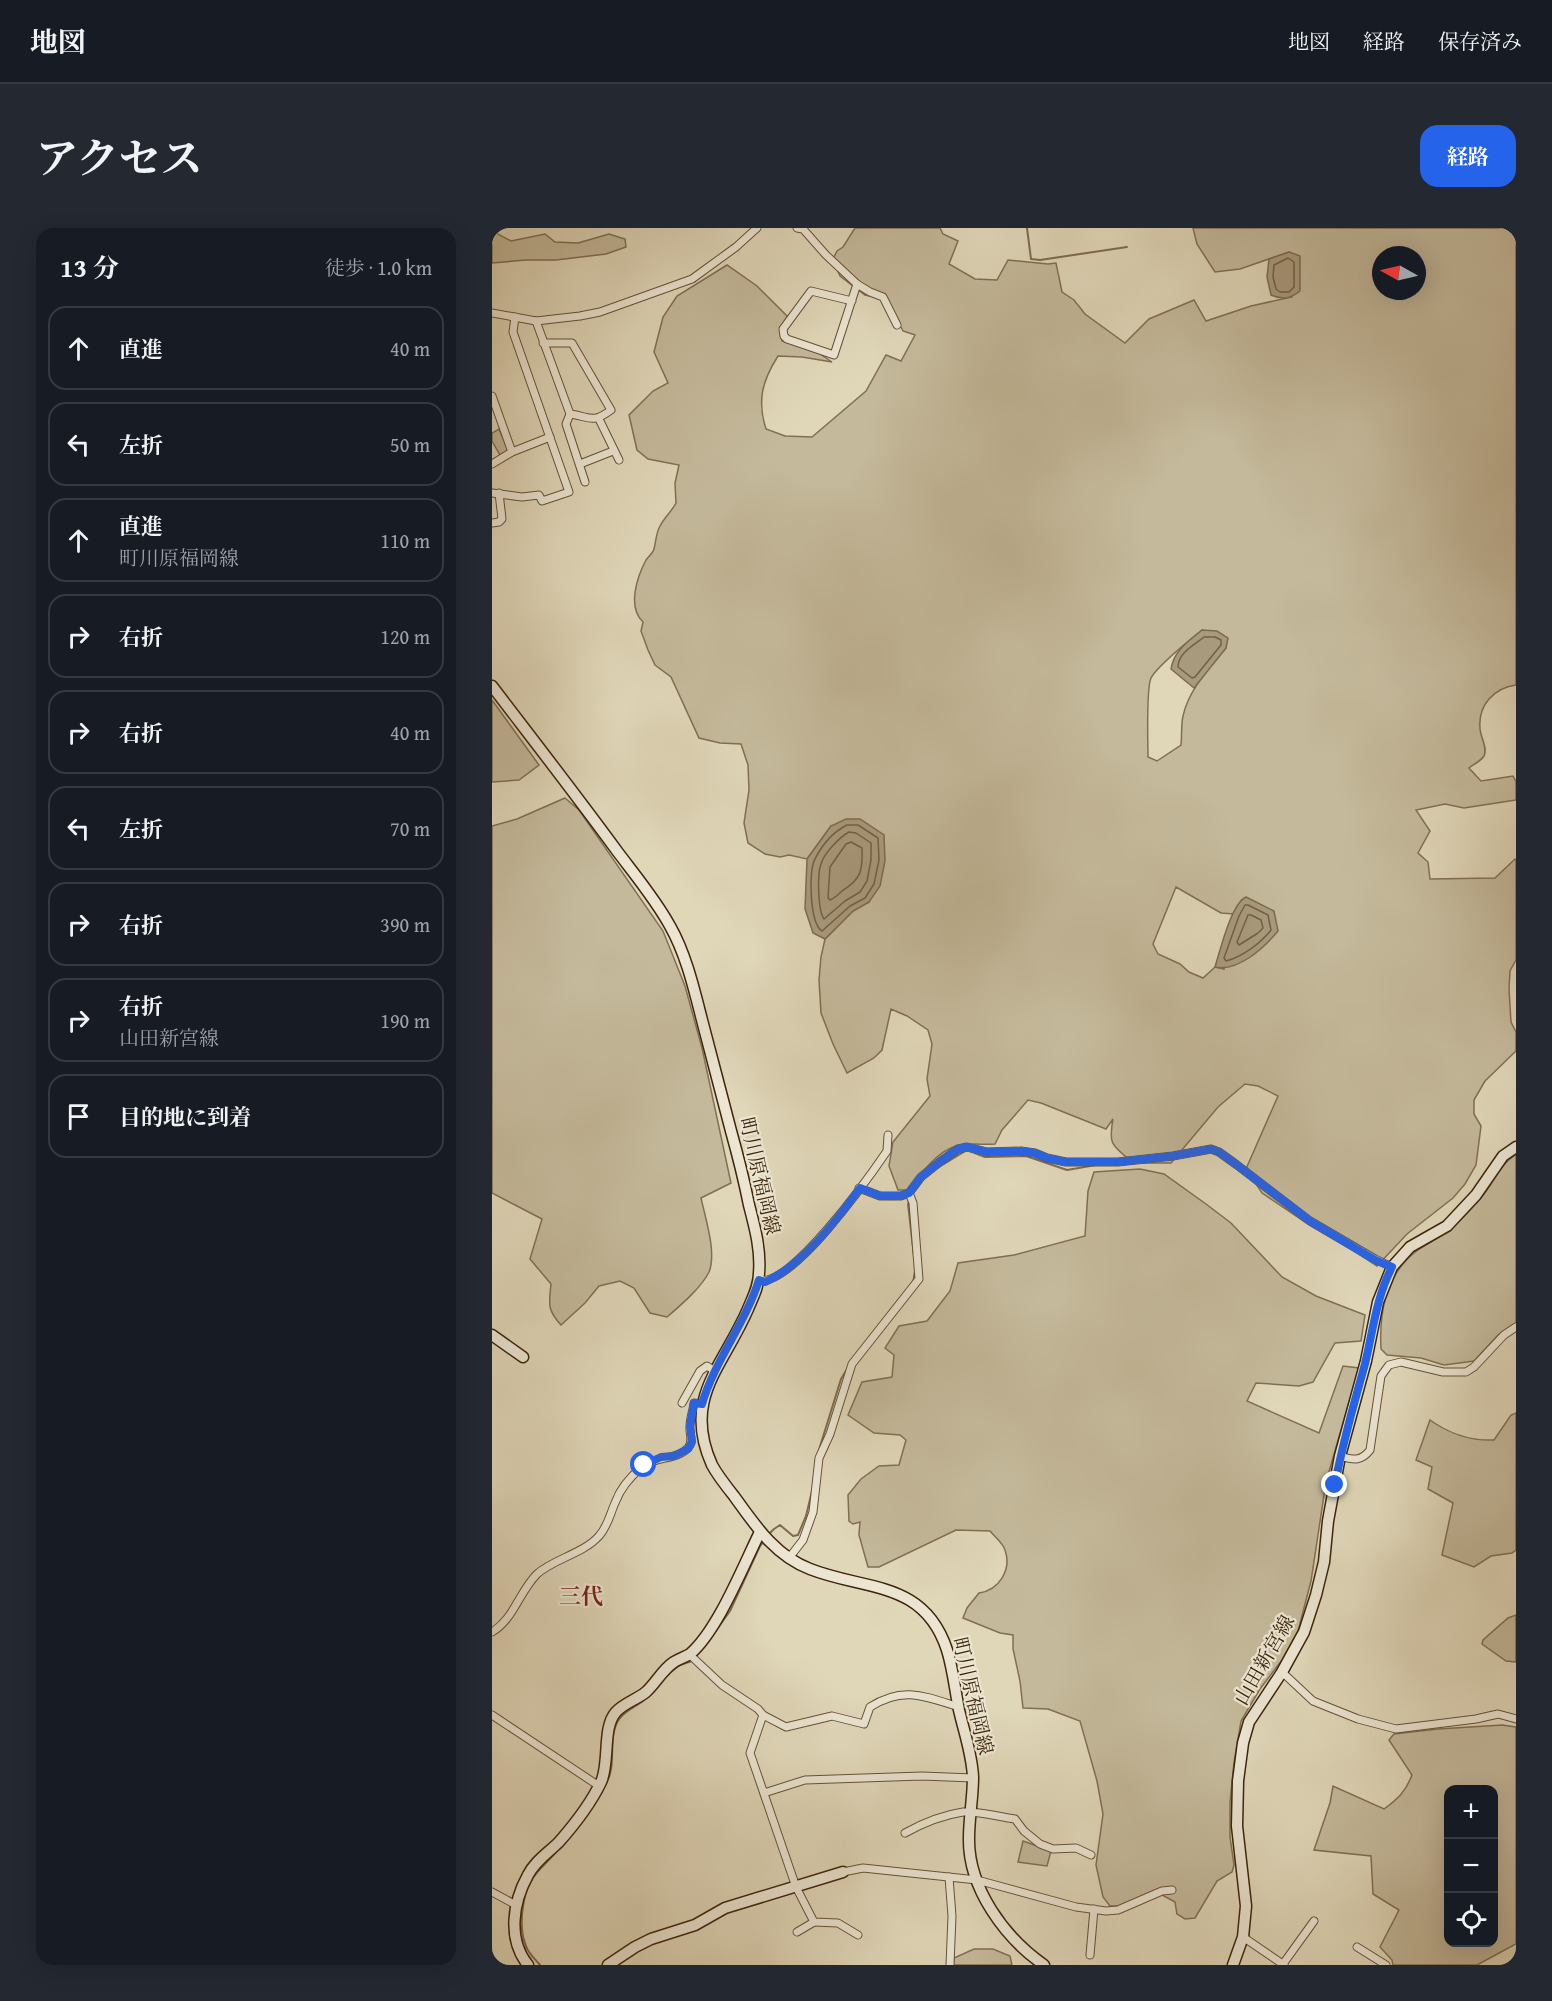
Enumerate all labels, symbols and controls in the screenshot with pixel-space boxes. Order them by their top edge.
text: 地図 [30,21,86,62]
text: 地図 [1288,26,1330,57]
text: 経路 [1363,26,1405,57]
text: 保存済み [1438,26,1522,57]
button: 経路 [1420,125,1516,187]
text: アクセス [36,127,203,188]
north arrow [1372,246,1426,300]
text: 13 分 [60,248,119,287]
text: 徒歩 · 1.0 km [325,253,432,282]
icon: ahead [62,332,95,365]
text: 直進 [119,333,163,365]
text: 40 m [390,334,430,363]
icon: left [62,428,95,461]
text: 左折 [119,429,163,461]
text: 50 m [390,430,430,459]
text: 直進 [119,510,163,542]
icon: ahead [62,524,95,557]
text: 110 m [380,526,430,555]
text: 町川原福岡線 [119,543,239,572]
icon: right [62,620,95,653]
text: 右折 [119,621,163,653]
text: 120 m [380,622,430,651]
icon: right [62,716,95,749]
text: 右折 [119,717,163,749]
text: 40 m [390,718,430,747]
icon: left [62,812,95,845]
text: 左折 [119,813,163,845]
text: 70 m [390,814,430,843]
icon: right [62,908,95,941]
text: 右折 [119,909,163,941]
text: 390 m [380,910,430,939]
text: 右折 [119,990,163,1022]
icon: right [62,1004,95,1037]
text: 190 m [380,1006,430,1035]
text: 山田新宮線 [119,1023,219,1052]
icon: arrive [62,1100,95,1133]
text: 目的地に到着 [119,1101,251,1133]
street label: 町川原福岡線 [733,1114,788,1238]
route start [630,1451,656,1477]
route end [1321,1471,1347,1497]
district label: 三代 [559,1580,603,1612]
street label: 山田新宮線 [1226,1609,1301,1710]
street label: 町川原福岡線 [946,1634,1001,1758]
map controls [1444,1785,1498,1947]
button: + [1444,1785,1498,1839]
button: − [1444,1839,1498,1893]
button: locate [1444,1893,1498,1947]

